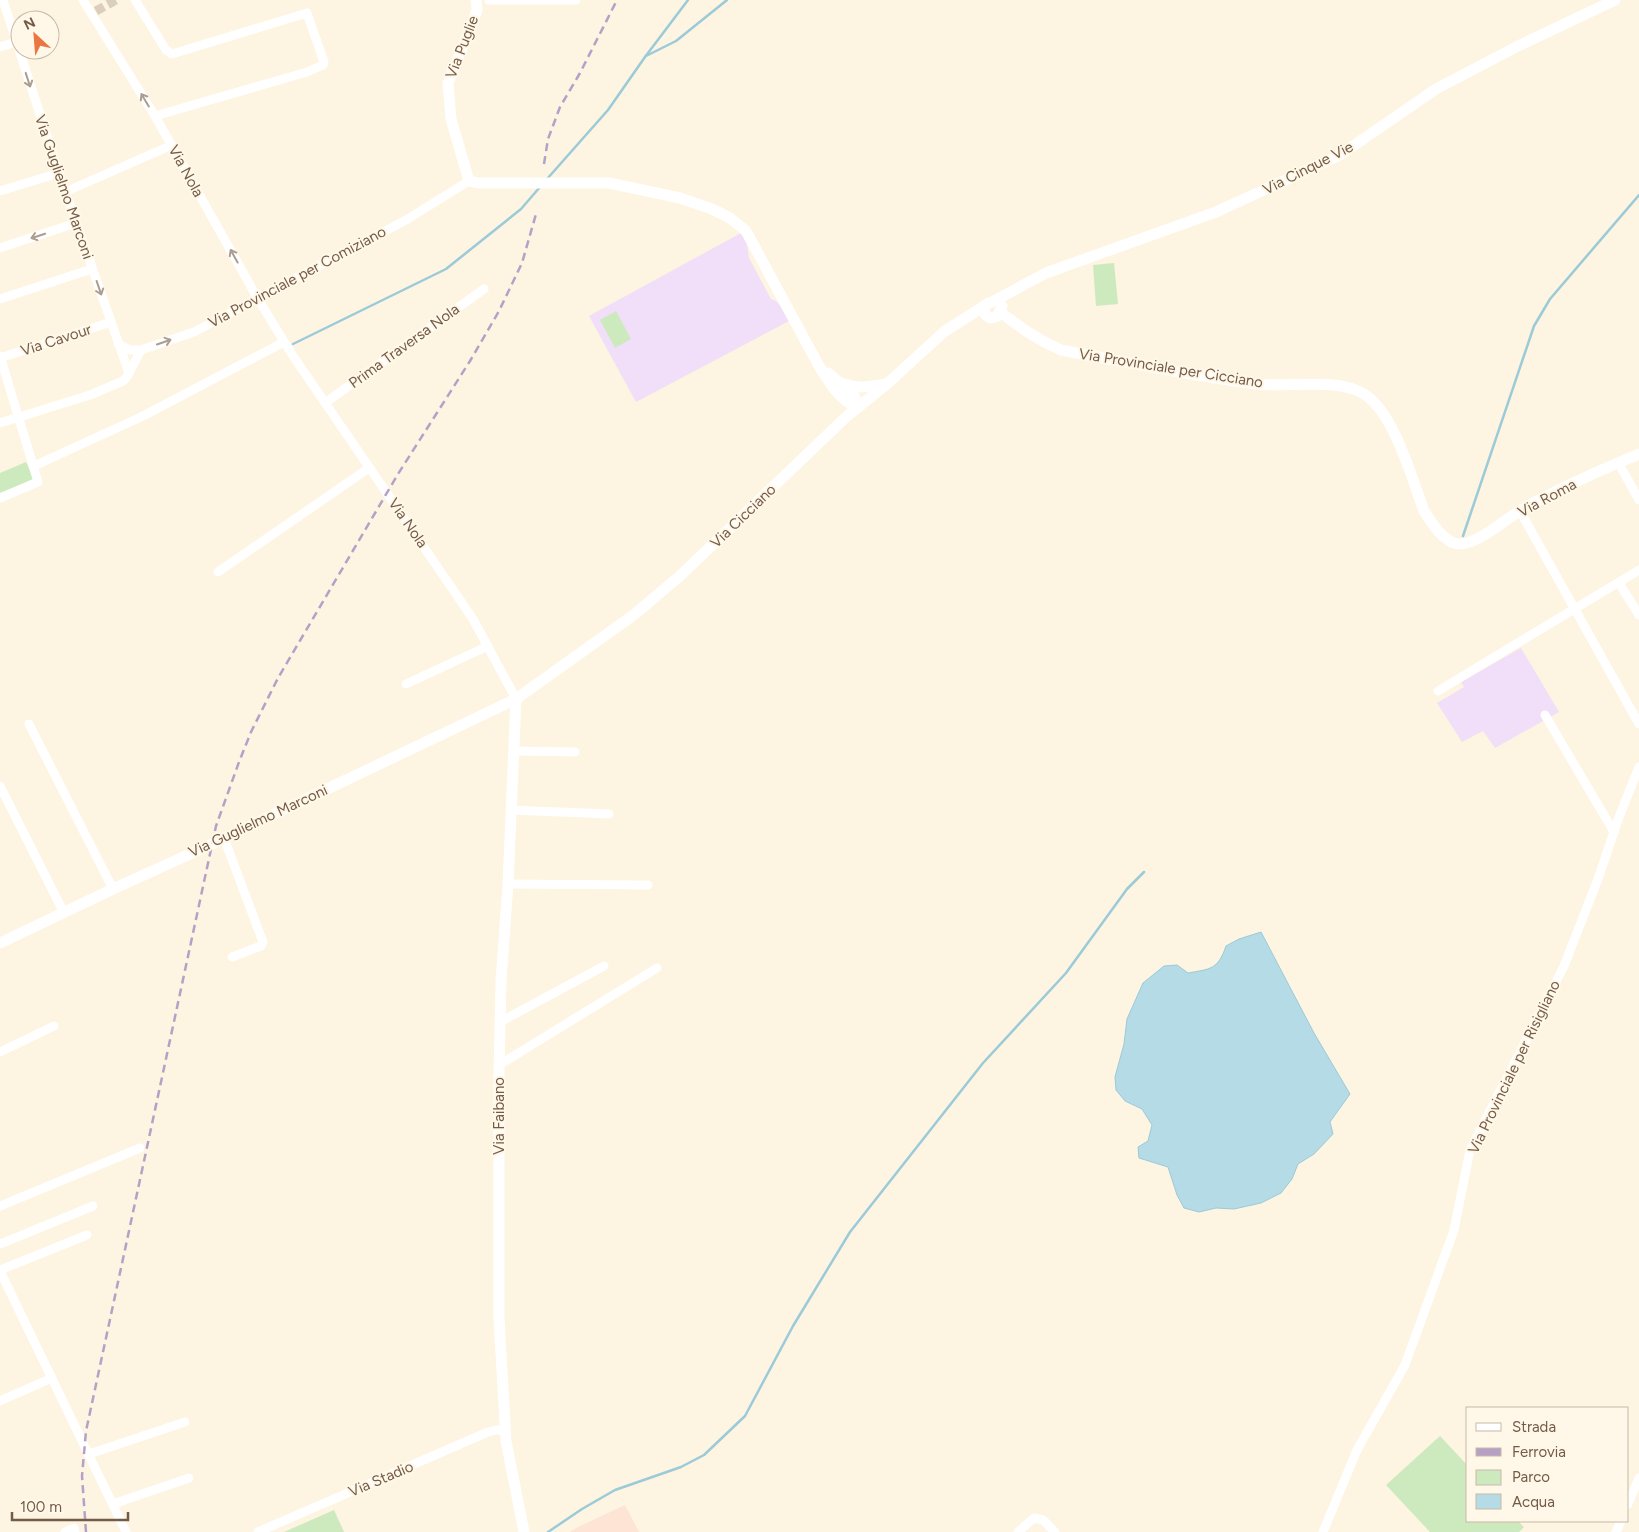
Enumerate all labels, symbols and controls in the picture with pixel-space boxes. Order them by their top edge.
north arrow [10,10,60,60]
street label: Via Puglie [442,13,482,81]
text: N [21,14,38,34]
one-way arrow [24,72,34,88]
one-way arrow [140,93,150,107]
street label: Via Guglielmo Marconi [31,113,97,261]
street label: Via Cinque Vie [1260,138,1356,198]
street label: Via Nola [164,142,208,200]
street label: Via Provinciale per Comiziano [205,222,389,332]
one-way arrow [30,231,46,241]
one-way arrow [229,249,238,264]
one-way arrow [95,280,104,295]
street label: Prima Traversa Nola [345,300,463,392]
street label: Via Cavour [18,320,94,360]
one-way arrow [156,337,171,346]
street label: Via Provinciale per Cicciano [1078,345,1265,391]
street label: Via Roma [1515,475,1579,521]
street label: Via Cicciano [707,480,780,552]
street label: Via Nola [384,495,432,551]
street label: Via Guglielmo Marconi [186,781,330,861]
street label: Via Provinciale per Risigliano [1464,977,1564,1157]
street label: Via Faibano [490,1077,508,1155]
legend [1466,1407,1629,1522]
text: Strada [1512,1418,1556,1436]
text: Ferrovia [1512,1443,1566,1461]
street label: Via Stadio [346,1457,416,1501]
text: Parco [1512,1468,1550,1486]
scale bar [12,1490,129,1522]
text: Acqua [1512,1493,1555,1511]
text: 100 m [20,1498,62,1516]

